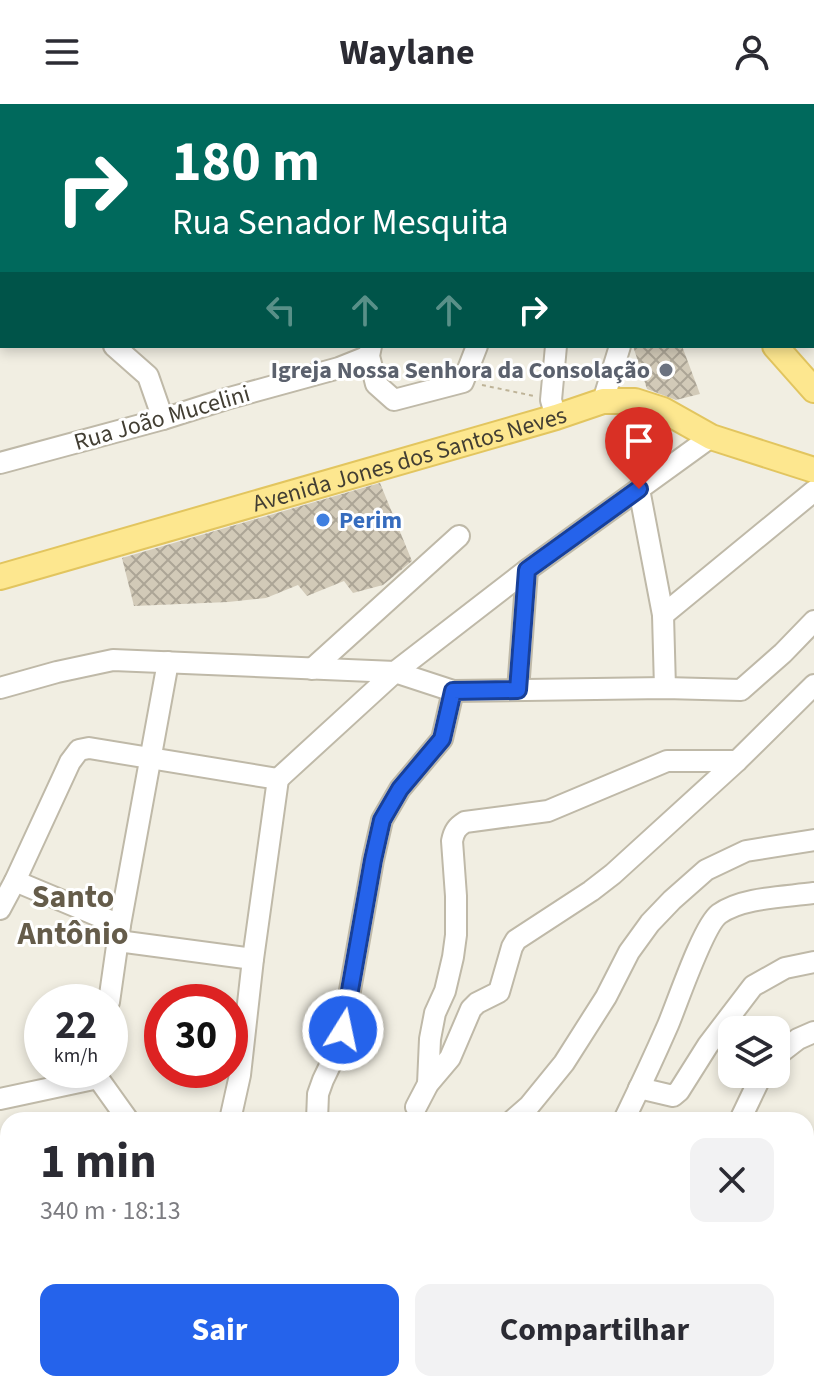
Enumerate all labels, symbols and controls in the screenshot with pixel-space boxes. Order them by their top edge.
text: Waylane [339,27,475,78]
icon: menu [40,30,84,74]
icon: person [730,30,774,74]
text: 180 m [172,123,320,202]
icon: right [40,136,144,240]
text: Rua Senador Mesquita [172,197,509,248]
icon: left [259,288,303,332]
icon: ahead [343,288,387,332]
icon: ahead [427,288,471,332]
icon: right [511,288,555,332]
place label: Igreja Nossa Senhora da Consolação [271,353,650,388]
marker: Igreja Nossa Senhora da Consolação [657,361,675,379]
street label: Rua João Mucelini [70,376,254,460]
street label: Avenida Jones dos Santos Neves [248,397,571,521]
pin [605,407,673,489]
icon: arrive [617,419,661,463]
place label: Perim [339,503,402,538]
marker: Perim [314,511,332,529]
district label: Santo Antônio [17,874,128,957]
speed limit sign: 30 [144,984,248,1088]
position arrow [301,988,385,1072]
text: 22 [55,997,97,1054]
map controls [718,1016,790,1088]
button: layers [718,1016,790,1088]
text: km/h [54,1042,98,1070]
text: 1 min [40,1128,157,1196]
button: close [690,1138,774,1222]
text: 340 m · 18:13 [40,1192,181,1229]
button: Sair [40,1284,399,1376]
button: Compartilhar [415,1284,774,1376]

